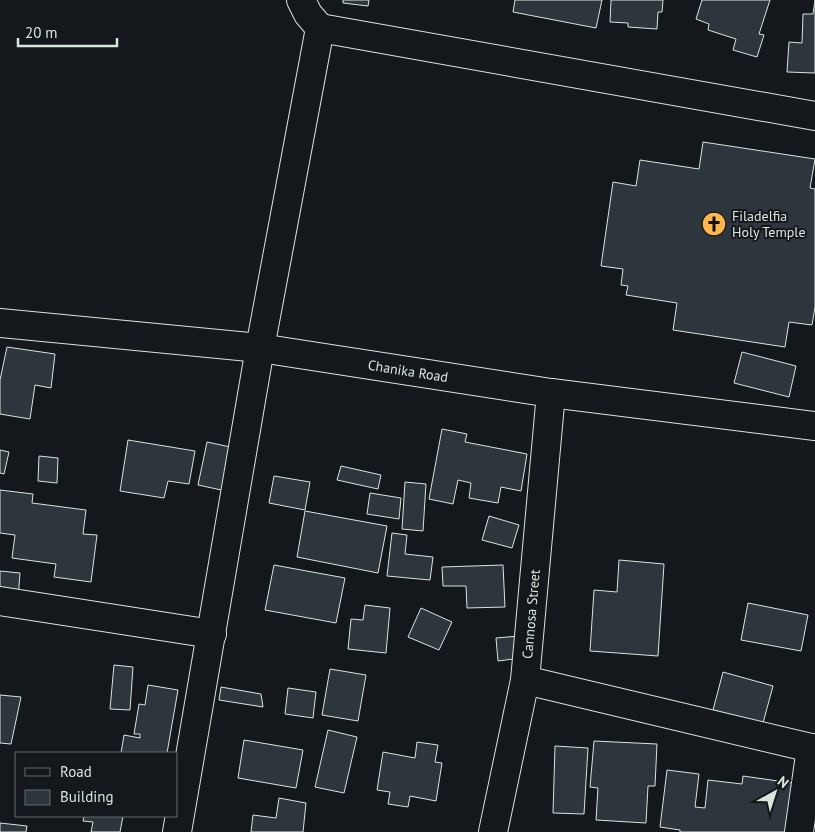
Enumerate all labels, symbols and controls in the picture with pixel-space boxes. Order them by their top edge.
scale bar [18,15,116,47]
text: 20 m [25,23,58,42]
place label: Filadelfia Holy Temple [732,207,806,241]
church icon: Filadelfia Holy Temple [701,211,727,237]
street label: Chanika Road [367,356,449,386]
street label: Cannosa Street [518,568,544,660]
legend [15,752,178,817]
text: Road [60,762,92,781]
north arrow [750,767,800,817]
text: N [774,772,792,792]
text: Building [60,787,114,806]

